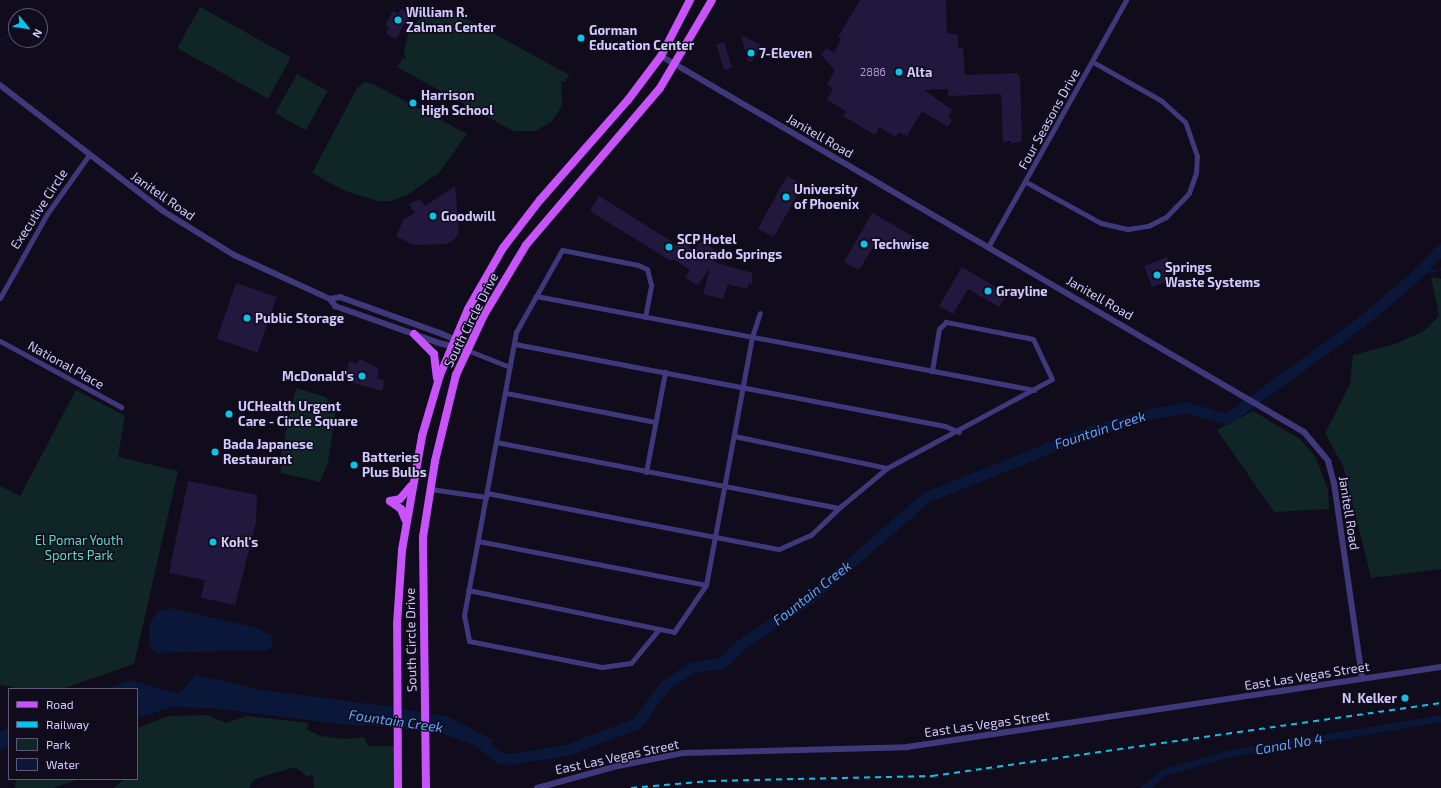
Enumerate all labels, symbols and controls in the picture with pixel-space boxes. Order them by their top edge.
place label: William R. Zalman Center [406,5,496,36]
north arrow [8,8,48,48]
marker: William R. Zalman Center [393,15,403,25]
place label: Gorman Education Center [589,23,694,54]
text: N [30,27,46,40]
marker: Gorman Education Center [576,33,586,43]
place label: 7-Eleven [759,45,812,61]
marker: 7-Eleven [746,48,756,58]
place label: Alta [907,64,932,80]
house number: 2886 [860,65,886,79]
street label: Four Seasons Drive [1015,66,1083,172]
marker: Alta [894,67,904,77]
place label: Harrison High School [421,88,493,119]
marker: Harrison High School [408,98,418,108]
street label: Janitell Road [784,111,856,161]
street label: Executive Circle [7,166,71,252]
street label: Janitell Road [128,168,198,224]
place label: University of Phoenix [794,182,859,213]
marker: University of Phoenix [781,192,791,202]
place label: Goodwill [441,208,496,224]
marker: Goodwill [428,211,438,221]
place label: SCP Hotel Colorado Springs [677,232,782,263]
place label: Techwise [872,236,929,252]
marker: Techwise [859,239,869,249]
marker: SCP Hotel Colorado Springs [664,242,674,252]
place label: Springs Waste Systems [1165,260,1260,291]
street label: South Circle Drive [440,270,502,370]
marker: Springs Waste Systems [1152,270,1162,280]
street label: Janitell Road [1064,273,1136,323]
place label: Grayline [996,283,1048,299]
marker: Grayline [983,286,993,296]
place label: Public Storage [255,310,344,326]
marker: Public Storage [242,313,252,323]
street label: National Place [25,338,107,392]
place label: McDonald's [282,368,354,384]
marker: McDonald's [357,371,367,381]
place label: UCHealth Urgent Care - Circle Square [238,399,358,430]
water label: Fountain Creek [1052,407,1148,453]
marker: UCHealth Urgent Care - Circle Square [223,408,235,420]
place label: Bada Japanese Restaurant [223,437,314,468]
marker: Bada Japanese Restaurant [210,447,220,457]
place label: Batteries Plus Bulbs [362,450,427,481]
marker: Batteries Plus Bulbs [349,460,359,470]
street label: Janitell Road [1335,475,1363,551]
park label: El Pomar Youth Sports Park [34,533,124,564]
place label: Kohl's [221,534,258,550]
marker: Kohl's [208,537,218,547]
water label: Fountain Creek [769,557,855,629]
street label: South Circle Drive [402,588,420,692]
street label: East Las Vegas Street [1243,658,1371,694]
legend [8,688,138,780]
place label: N. Kelker [1342,690,1397,706]
marker: N. Kelker [1400,693,1410,703]
text: Road [46,697,74,711]
water label: Fountain Creek [348,706,444,736]
street label: East Las Vegas Street [923,707,1051,741]
text: Railway [46,717,89,731]
water label: Canal No 4 [1254,730,1324,758]
street label: East Las Vegas Street [553,736,681,778]
text: Park [46,737,71,751]
text: Water [46,757,80,771]

